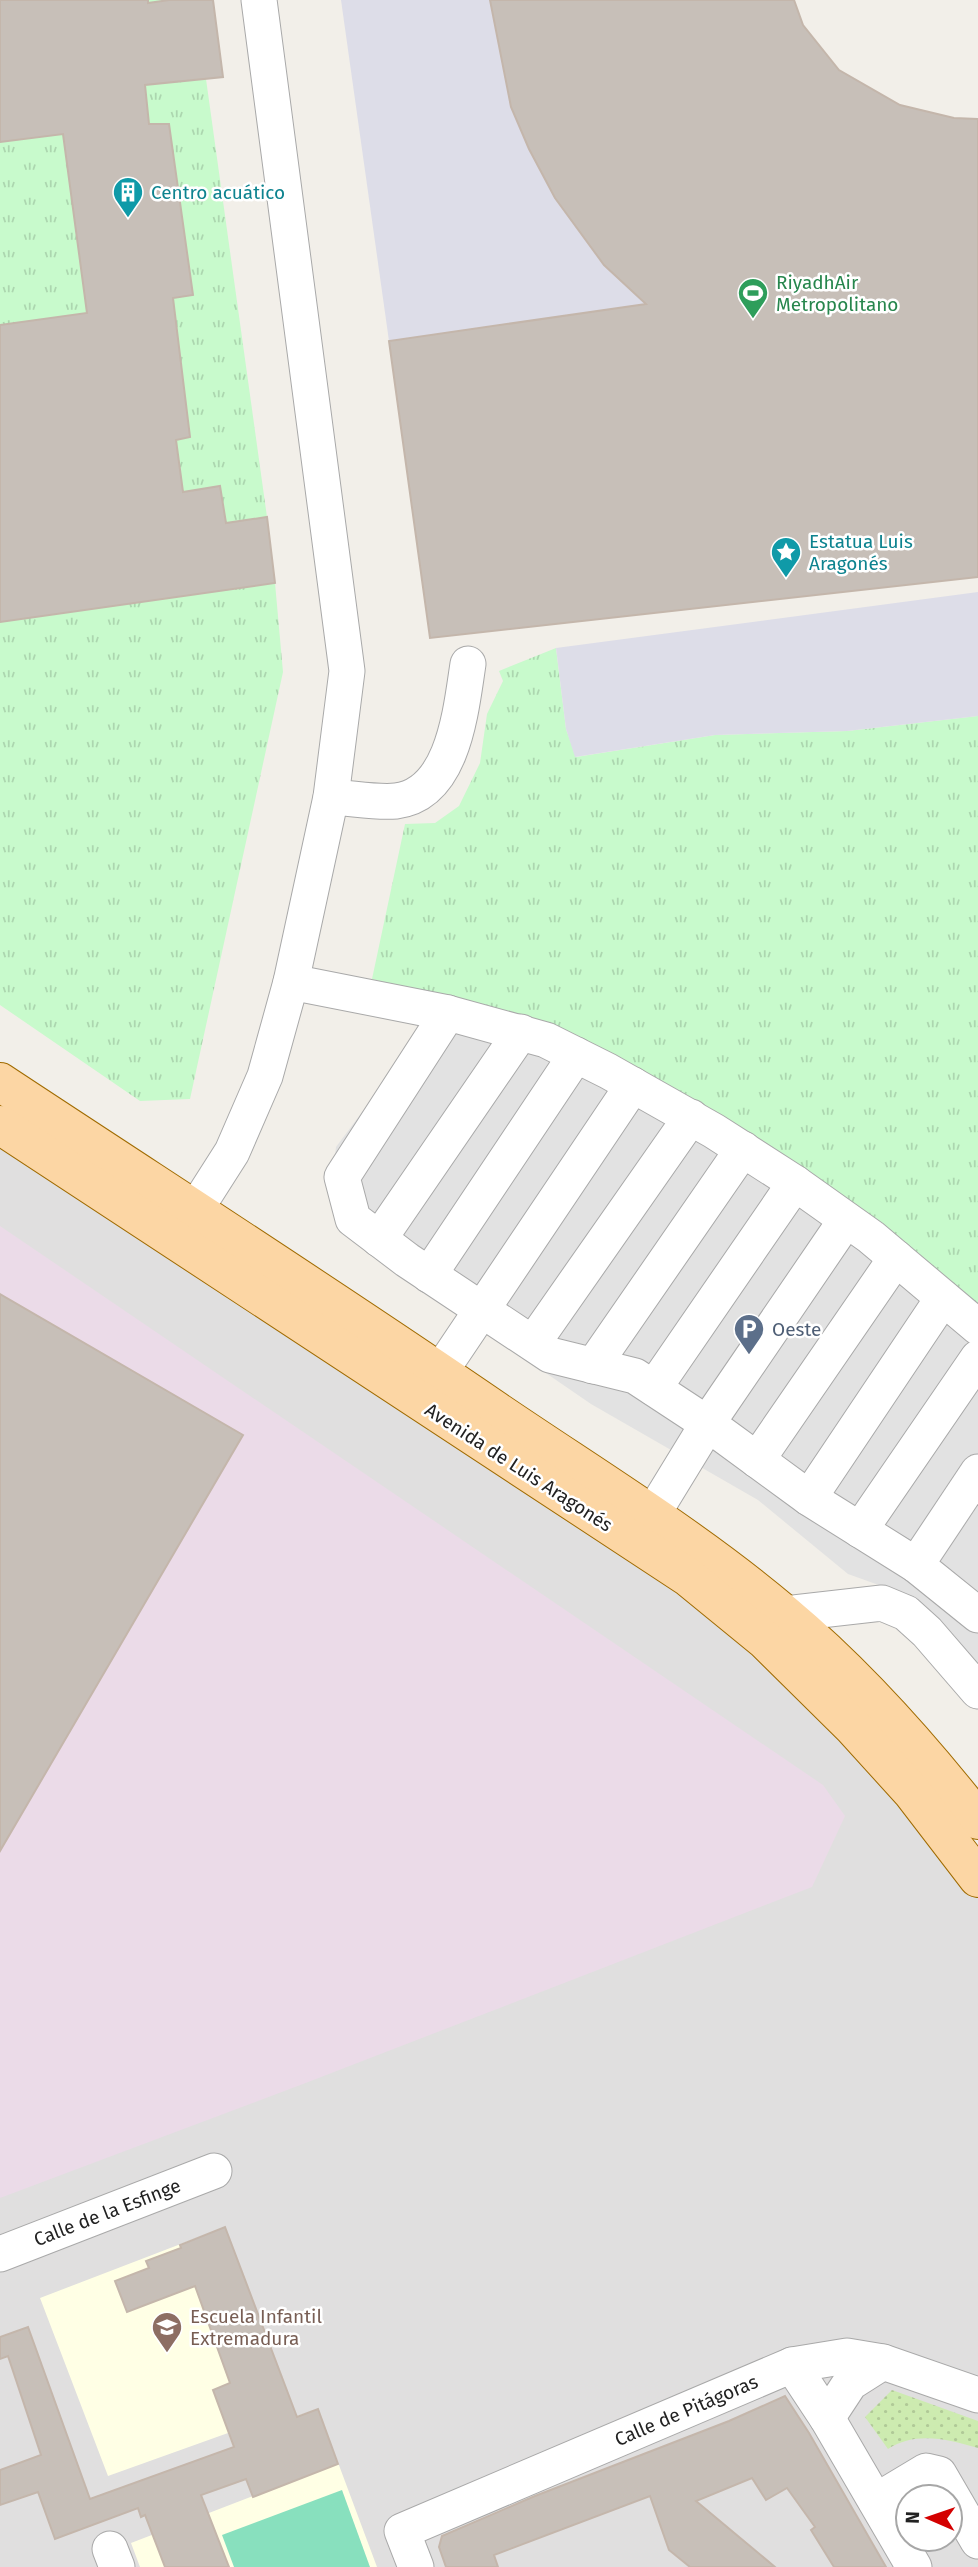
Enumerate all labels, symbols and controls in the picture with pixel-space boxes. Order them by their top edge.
building icon: Centro acuático [111,175,145,219]
place label: Centro acuático [151,181,285,204]
place label: RiyadhAir Metropolitano [776,271,898,316]
sports icon: RiyadhAir Metropolitano [736,276,770,320]
place label: Estatua Luis Aragonés [809,530,913,575]
place icon: Estatua Luis Aragonés [769,535,803,579]
parking icon: Oeste [732,1312,766,1356]
place label: Oeste [772,1318,821,1341]
street label: Avenida de Luis Aragonés [421,1398,617,1537]
street label: Calle de la Esfinge [30,2174,184,2251]
place label: Escuela Infantil Extremadura [190,2305,322,2350]
school or university icon: Escuela Infantil Extremadura [150,2310,184,2354]
street label: Calle de Pitágoras [611,2370,761,2451]
north arrow [894,2483,964,2553]
text: N [901,2511,924,2524]

